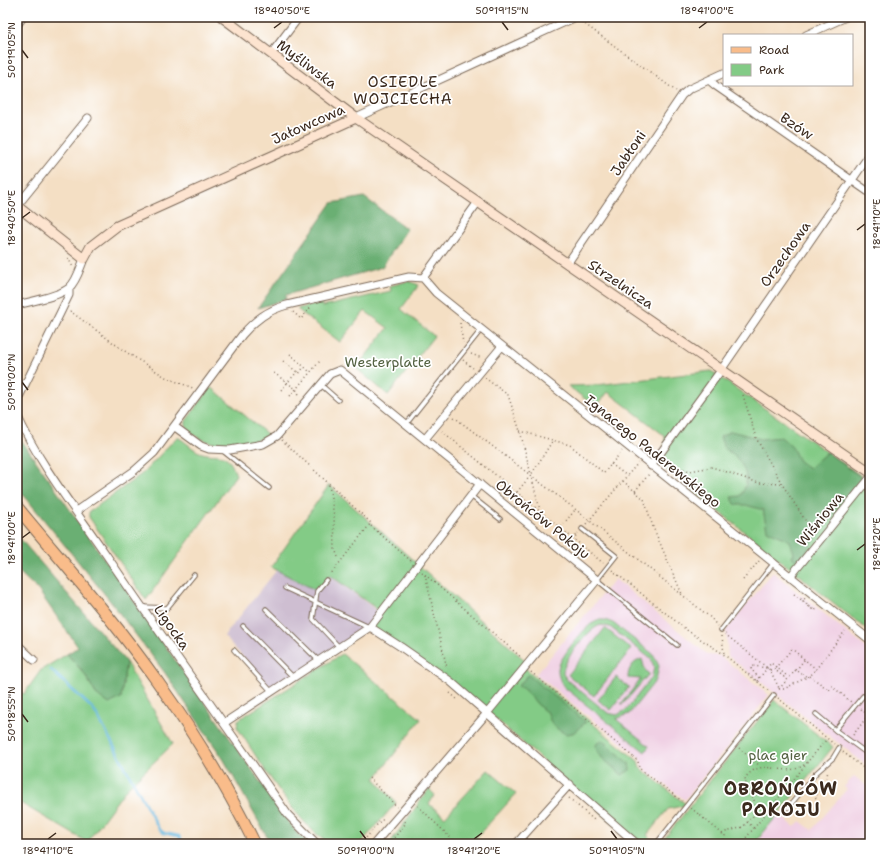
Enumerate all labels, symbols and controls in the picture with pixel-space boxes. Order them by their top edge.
text: 18°40'50"E [254,4,310,17]
text: 50°19'15"N [475,4,529,17]
text: 18°41'00"E [680,4,734,17]
text: 50°19'05"N [5,22,18,78]
legend [723,34,853,86]
street label: Myśliwska [273,35,341,93]
text: Road [759,42,790,58]
text: Park [759,62,785,78]
district label: OSIEDLE WOJCIECHA [353,72,453,109]
street label: Jałowcowa [269,100,347,148]
street label: Bzów [777,108,817,144]
street label: Jabłoni [606,127,650,179]
text: 18°40'50"E [5,190,18,246]
text: 18°41'10"E [870,199,883,249]
street label: Orzechowa [756,217,814,290]
street label: Strzelnicza [585,255,658,313]
park label: Westerplatte [345,353,432,371]
text: 50°19'00"N [5,354,18,410]
street label: Ignacego Paderewskiego [581,391,725,511]
street label: Obrońców Pokoju [492,475,594,563]
street label: Wiśniowa [793,488,848,550]
text: 18°41'00"E [5,511,18,565]
text: 18°41'20"E [870,517,883,571]
street label: Ligocka [150,601,194,653]
text: 50°18'55"N [5,686,18,742]
park label: plac gier [749,746,808,764]
district label: OBROŃCÓW POKOJU [724,777,838,822]
text: 18°41'10"E [23,844,73,857]
text: 50°19'00"N [338,844,394,857]
text: 18°41'20"E [447,844,501,857]
text: 50°19'05"N [589,844,645,857]

